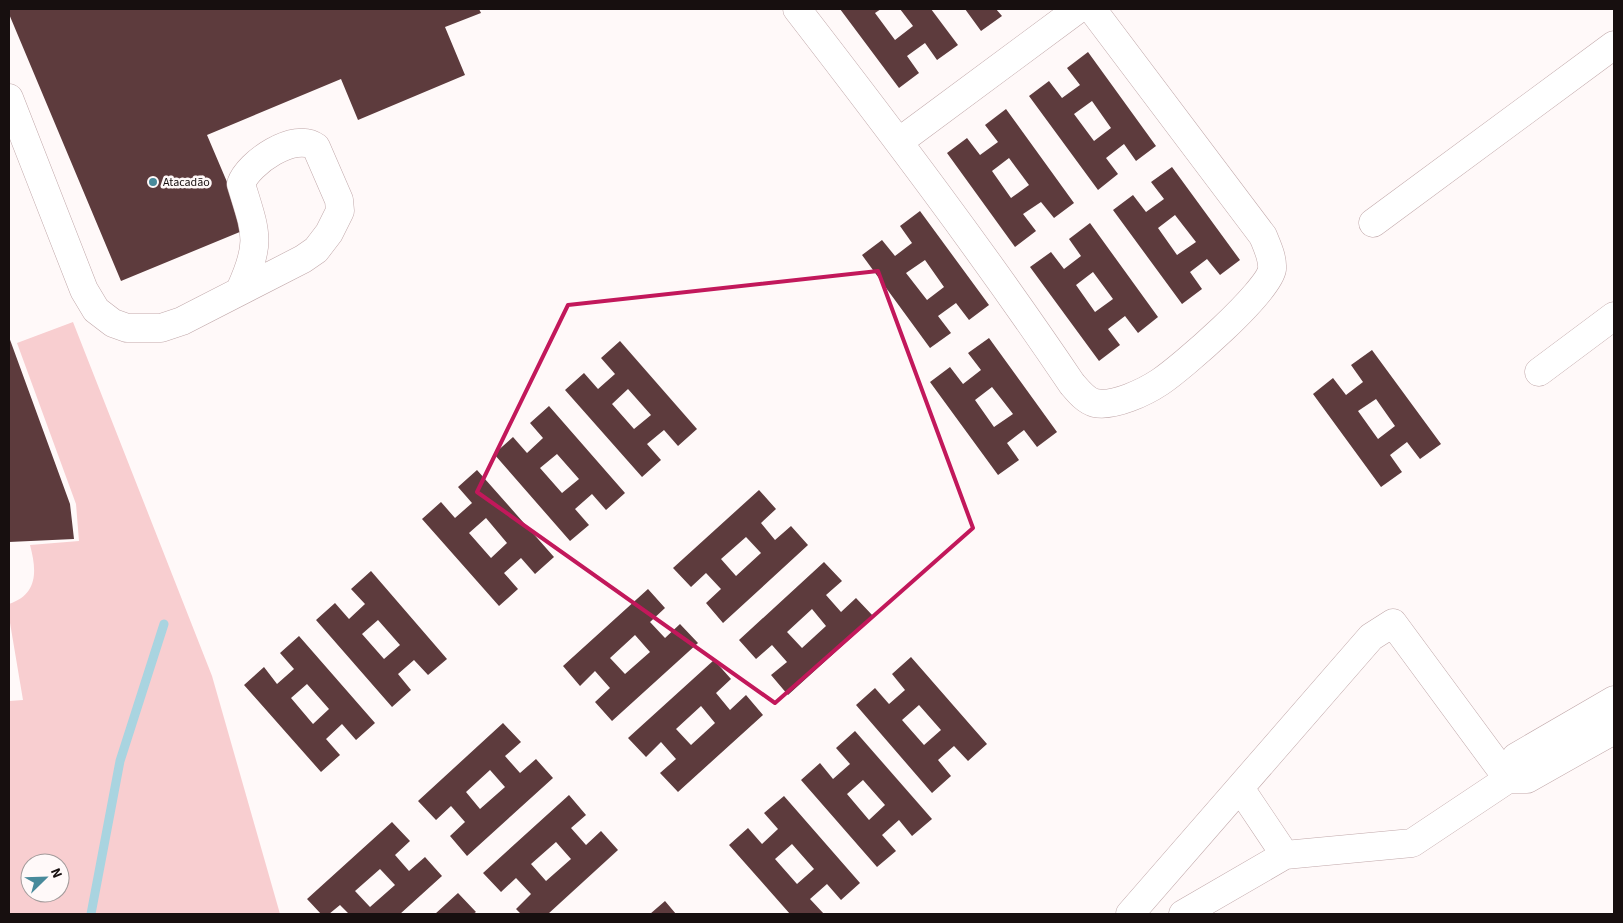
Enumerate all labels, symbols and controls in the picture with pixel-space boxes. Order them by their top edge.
place label: Atacadão [163,174,210,191]
marker: Atacadão [147,176,159,188]
north arrow [20,853,70,903]
text: N [45,865,67,882]

